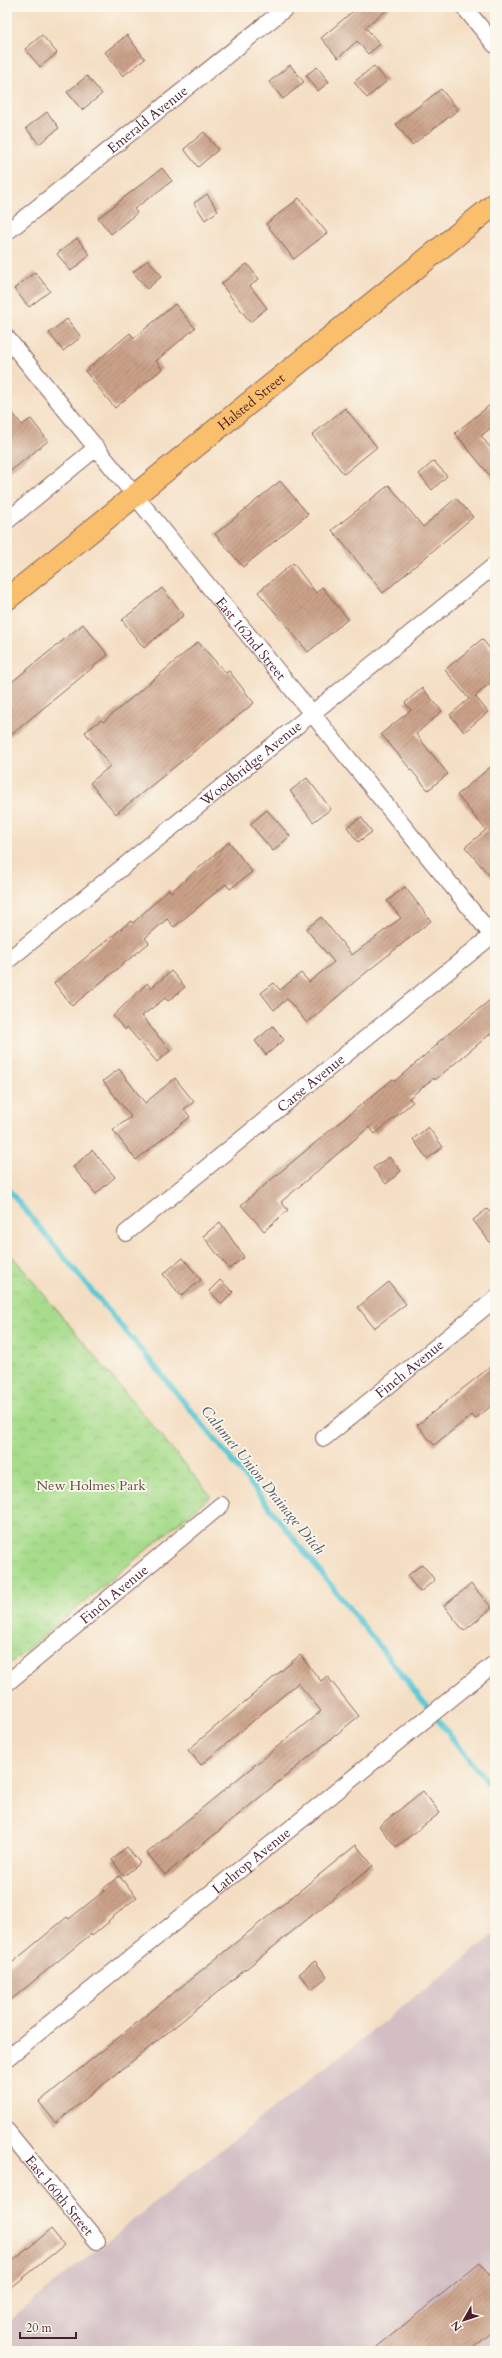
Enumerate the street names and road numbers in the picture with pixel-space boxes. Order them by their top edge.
street label: Emerald Avenue [103,81,192,157]
street label: Halsted Street [213,368,289,435]
street label: East 162nd Street [211,593,291,684]
street label: Woodbridge Avenue [195,716,306,811]
street label: Carse Avenue [273,1050,349,1116]
street label: Finch Avenue [371,1335,448,1402]
street label: Finch Avenue [76,1560,152,1628]
street label: Lathrop Avenue [208,1823,294,1898]
street label: East 160th Street [21,2151,99,2240]

